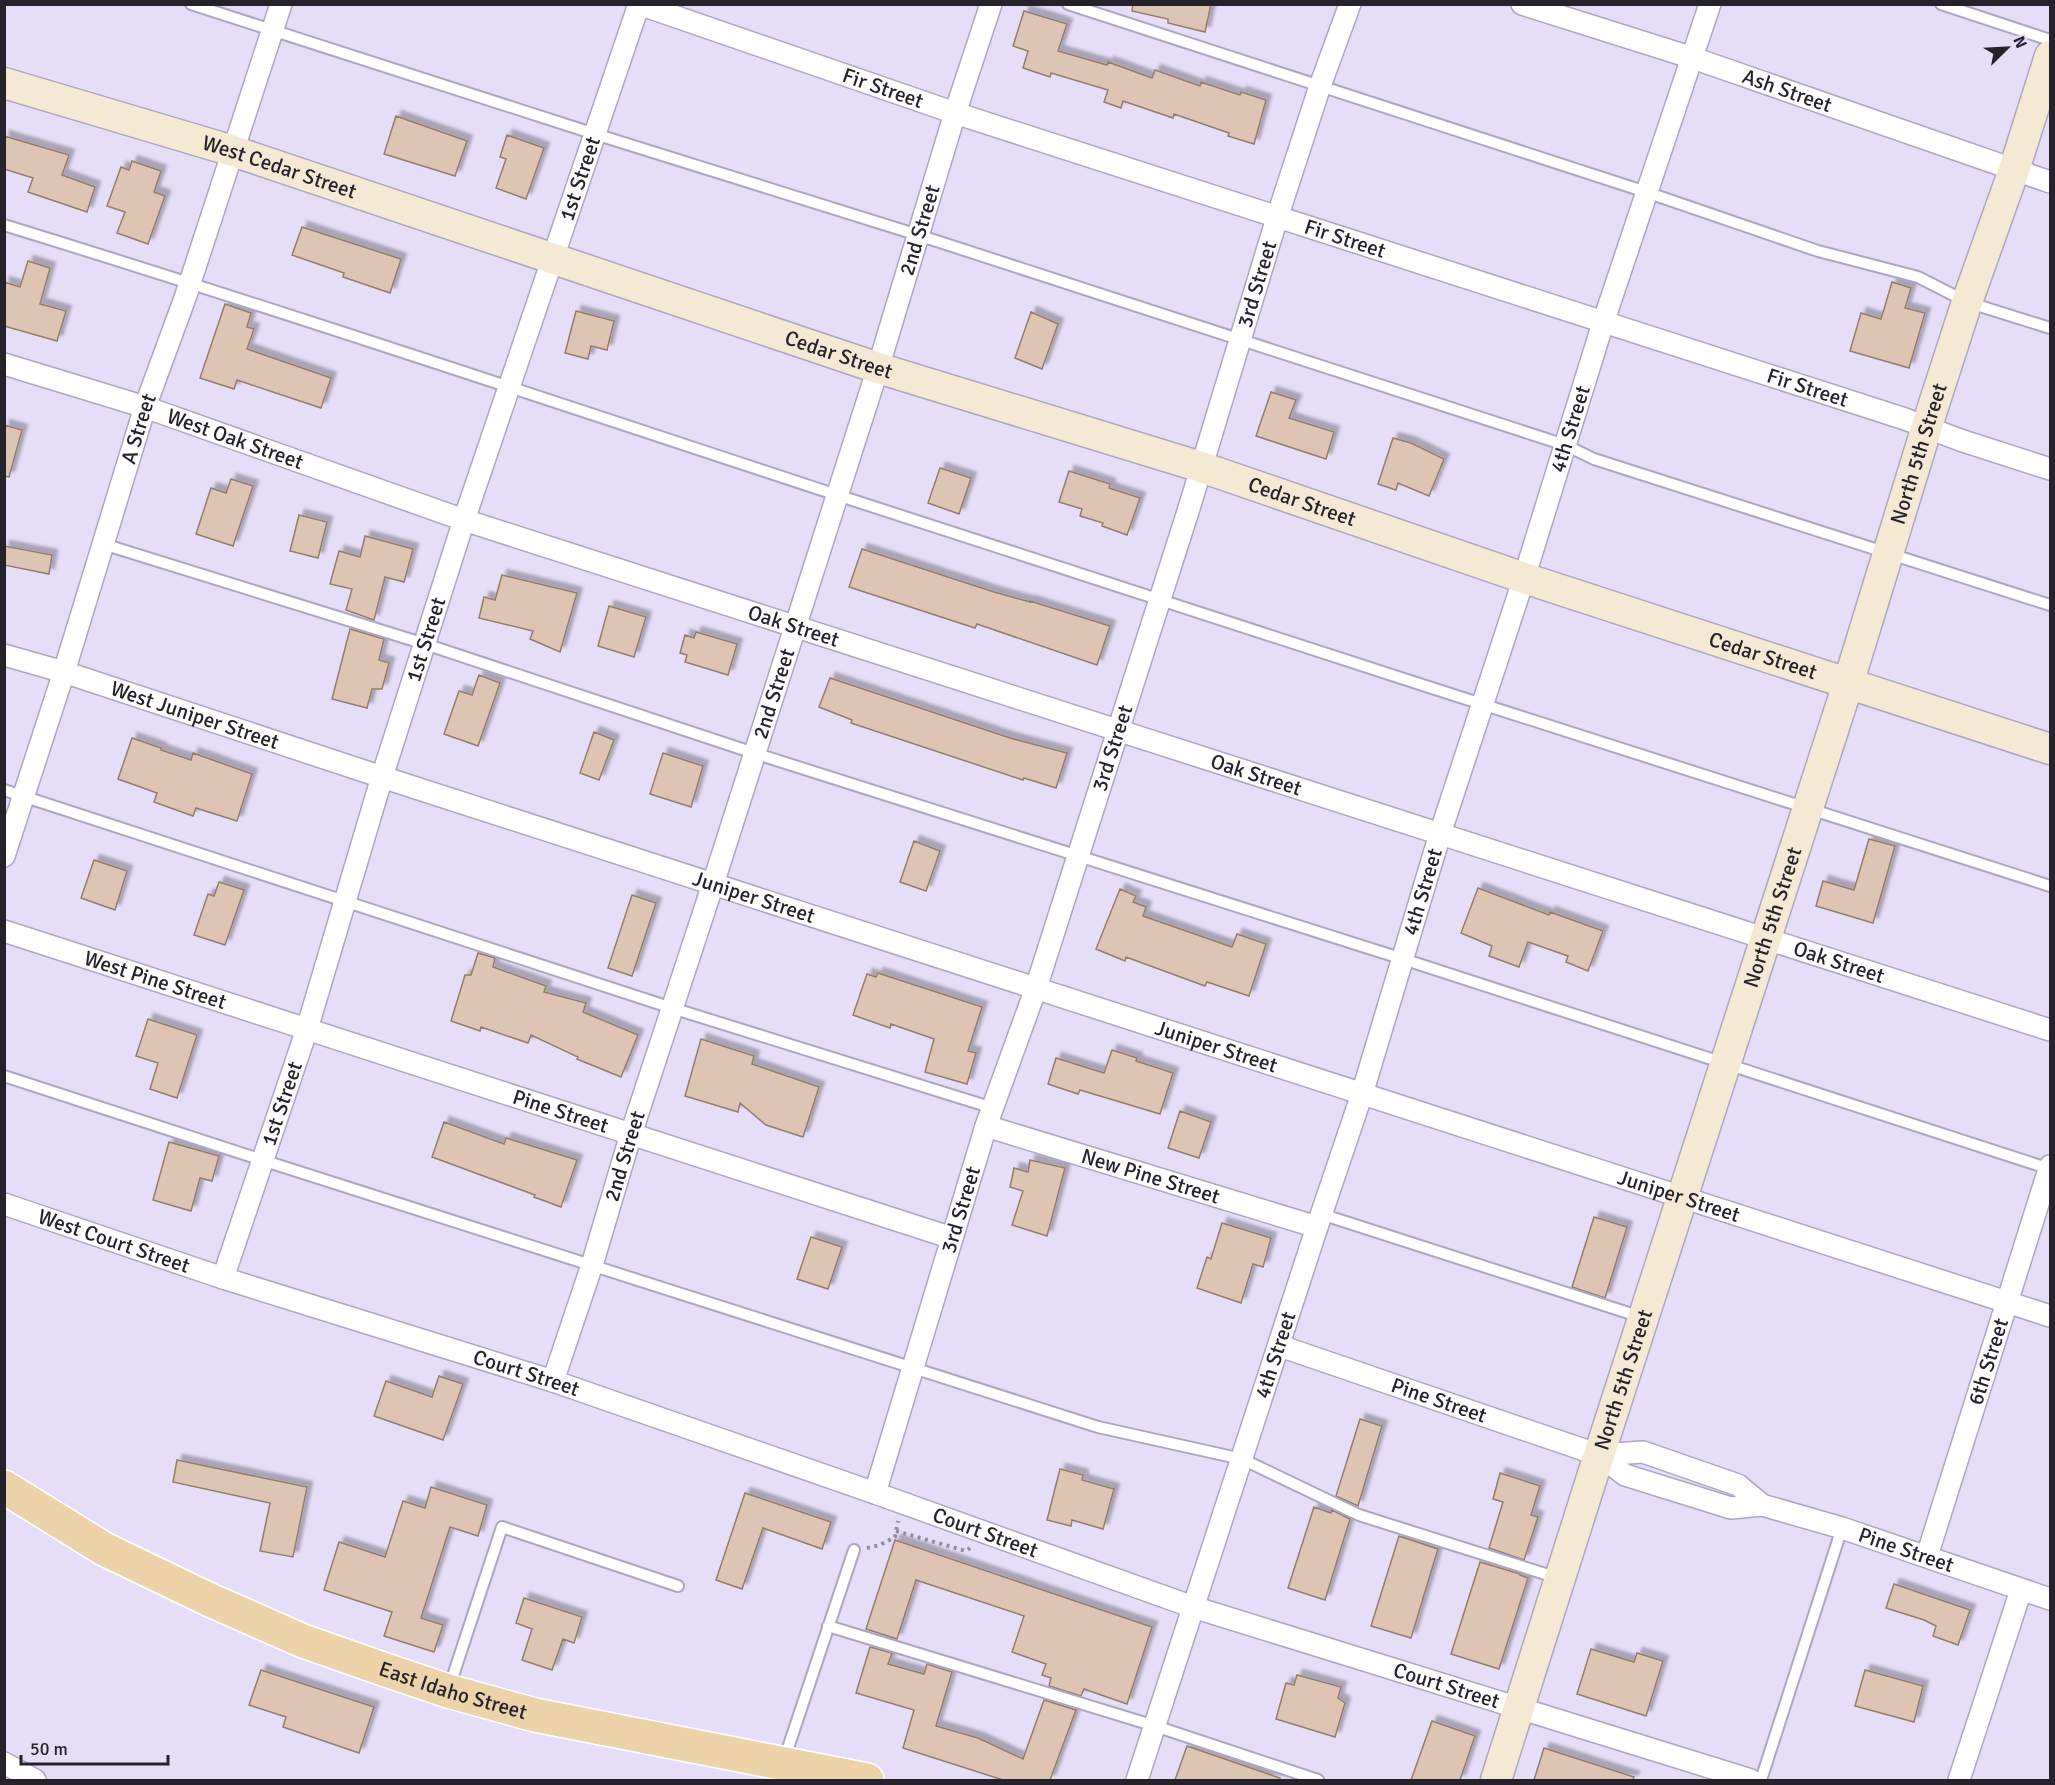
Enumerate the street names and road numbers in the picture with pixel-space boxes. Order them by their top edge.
street label: Fir Street [839,62,927,114]
street label: Ash Street [1739,63,1835,118]
street label: West Cedar Street [199,130,360,205]
street label: 1st Street [553,133,606,224]
street label: 2nd Street [894,182,946,278]
street label: Fir Street [1301,213,1389,264]
street label: 3rd Street [1232,238,1282,331]
street label: Cedar Street [782,325,896,385]
street label: Fir Street [1764,362,1851,413]
street label: North 5th Street [1885,380,1953,527]
street label: 4th Street [1545,382,1596,475]
street label: A Street [115,390,162,467]
street label: West Oak Street [163,403,307,475]
street label: Cedar Street [1245,471,1359,532]
street label: 1st Street [400,594,452,685]
street label: Oak Street [745,599,842,653]
street label: Cedar Street [1706,626,1820,685]
street label: 2nd Street [747,645,800,742]
street label: West Juniper Street [107,675,282,755]
street label: 3rd Street [1087,702,1138,795]
street label: Oak Street [1207,748,1305,802]
street label: North 5th Street [1738,844,1808,991]
street label: 4th Street [1397,845,1448,938]
street label: Juniper Street [689,865,818,929]
street label: Oak Street [1790,935,1888,989]
street label: West Pine Street [81,945,230,1015]
street label: Juniper Street [1152,1015,1281,1078]
street label: 1st Street [256,1058,308,1149]
street label: Pine Street [509,1084,612,1139]
street label: 2nd Street [599,1108,651,1205]
street label: New Pine Street [1078,1143,1223,1210]
street label: 3rd Street [935,1163,986,1256]
street label: Juniper Street [1614,1164,1743,1228]
street label: West Court Street [35,1203,193,1279]
street label: North 5th Street [1588,1306,1658,1453]
street label: 4th Street [1249,1308,1302,1402]
street label: 6th Street [1962,1315,2014,1408]
street label: Court Street [470,1344,583,1402]
street label: Pine Street [1388,1372,1490,1429]
street label: Court Street [929,1502,1041,1563]
street label: Pine Street [1855,1522,1957,1578]
street label: East Idaho Street [376,1656,530,1725]
street label: Court Street [1390,1657,1503,1714]

